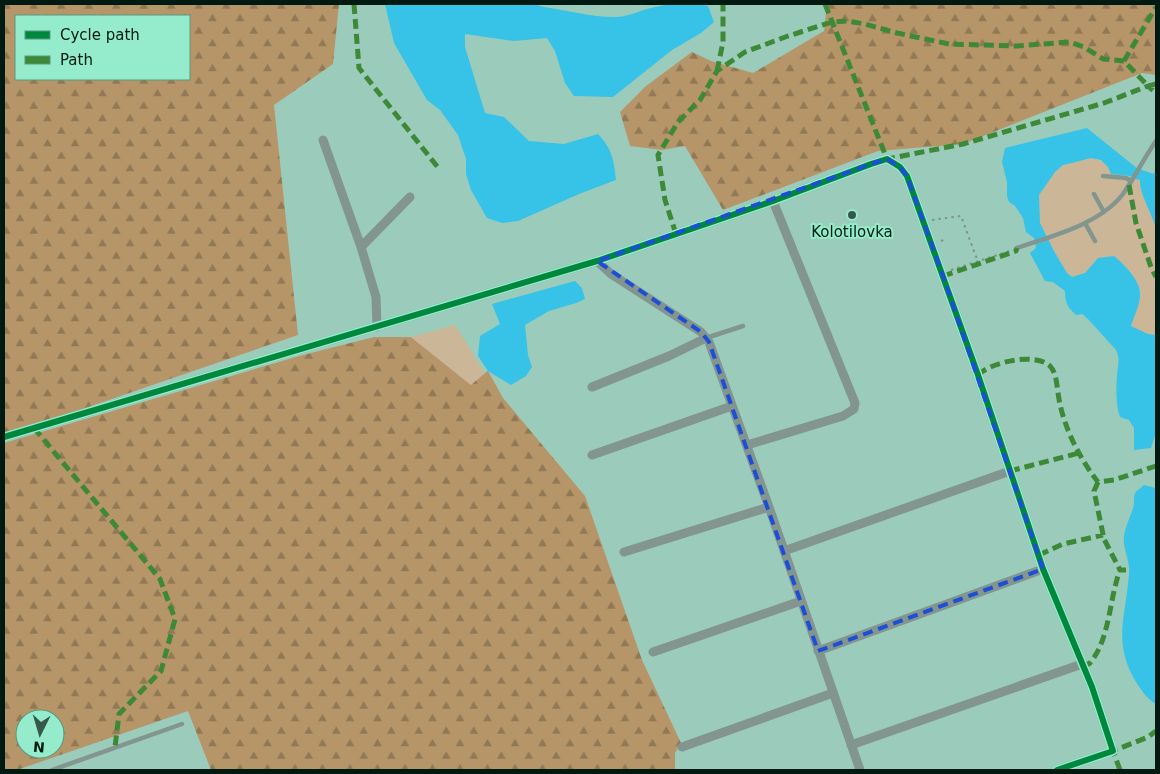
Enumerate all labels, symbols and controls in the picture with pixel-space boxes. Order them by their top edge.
legend [15,15,190,80]
text: Cycle path [60,26,140,44]
text: Path [60,51,93,69]
marker: Kolotilovka [846,209,858,221]
place label: Kolotilovka [811,223,893,241]
north arrow [15,709,65,759]
text: N [32,738,45,755]

